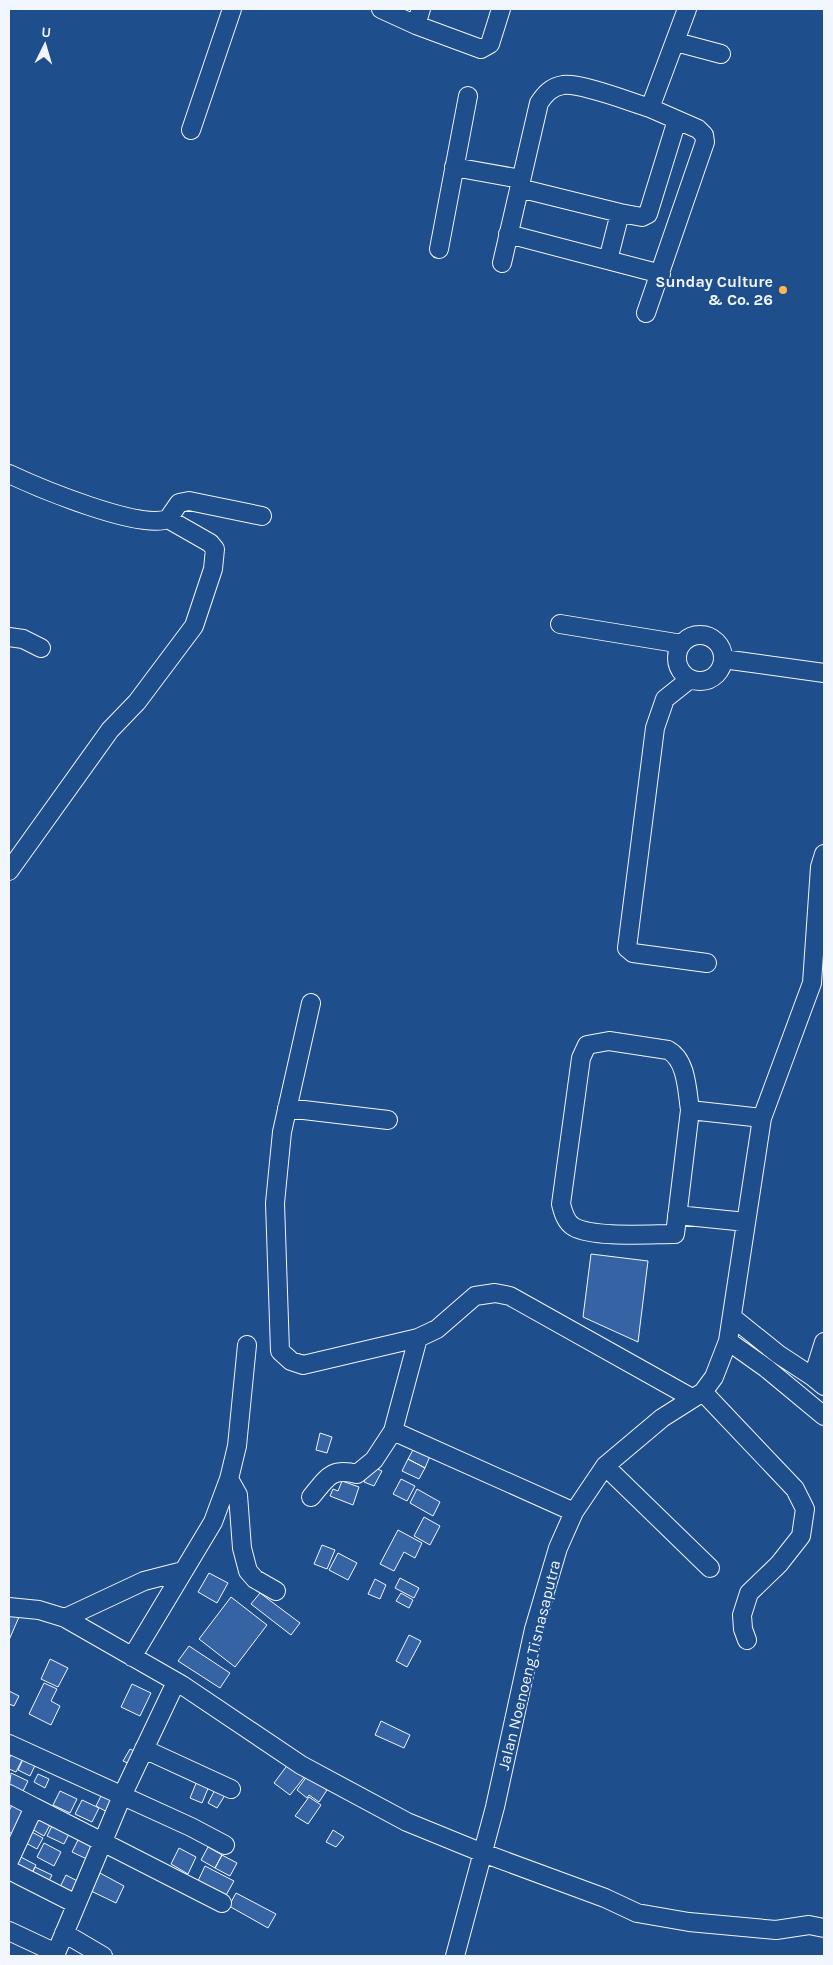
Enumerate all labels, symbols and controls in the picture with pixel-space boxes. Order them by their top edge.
north arrow [20,20,70,70]
text: U [41,24,52,41]
place label: Sunday Culture & Co. 26 [655,272,773,309]
marker: Sunday Culture & Co. 26 [777,284,789,296]
street label: Jalan Noenoeng Tisnasaputra [494,1558,564,1772]

